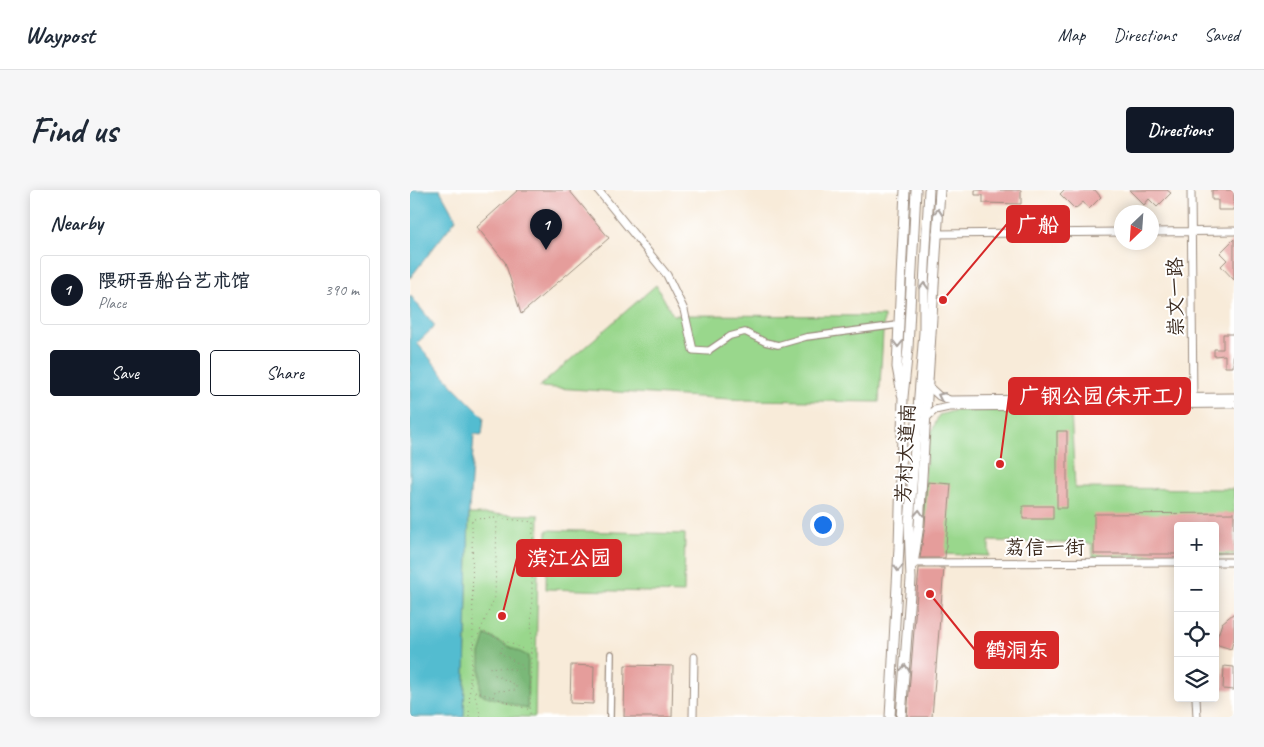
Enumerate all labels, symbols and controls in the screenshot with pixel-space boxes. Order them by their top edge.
text: Waypost [25,20,95,50]
text: Map [1058,24,1085,46]
text: Directions [1113,24,1176,46]
text: Saved [1204,24,1239,46]
button: Directions [1126,107,1234,153]
text: Find us [30,108,117,153]
north arrow [1114,205,1159,250]
callout: 广船 [1007,206,1069,242]
one-way arrow [932,208,943,216]
pin: 1 [530,209,562,250]
text: Nearby [50,210,103,236]
text: 广船 [1017,212,1059,238]
street label: 崇文一路 [1162,256,1189,337]
text: 隈研吾船台艺术馆 [98,269,250,293]
text: 1 [63,280,71,300]
text: 390 m [325,280,359,300]
one-way arrow [919,281,930,289]
text: Place [98,293,126,313]
one-way arrow [893,340,903,348]
button: Save [50,350,200,396]
button: Share [210,350,360,396]
callout: 广钢公园(未开工) [1009,378,1190,414]
text: 广钢公园(未开工) [1020,383,1182,409]
one-way arrow [938,392,947,402]
street label: 芳村大道南 [890,402,921,504]
one-way arrow [914,509,925,517]
your location [810,512,836,538]
map controls [1174,522,1219,702]
button: + [1174,522,1219,567]
street label: 荔信一街 [1005,535,1085,560]
callout: 滨江公园 [517,540,621,576]
text: 滨江公园 [527,545,611,571]
one-way arrow [893,564,904,572]
button: − [1174,567,1219,612]
button: locate [1174,612,1219,657]
callout: 鹤洞东 [975,632,1058,668]
text: 鹤洞东 [986,637,1049,663]
button: layers [1174,657,1219,702]
one-way arrow [899,664,910,672]

